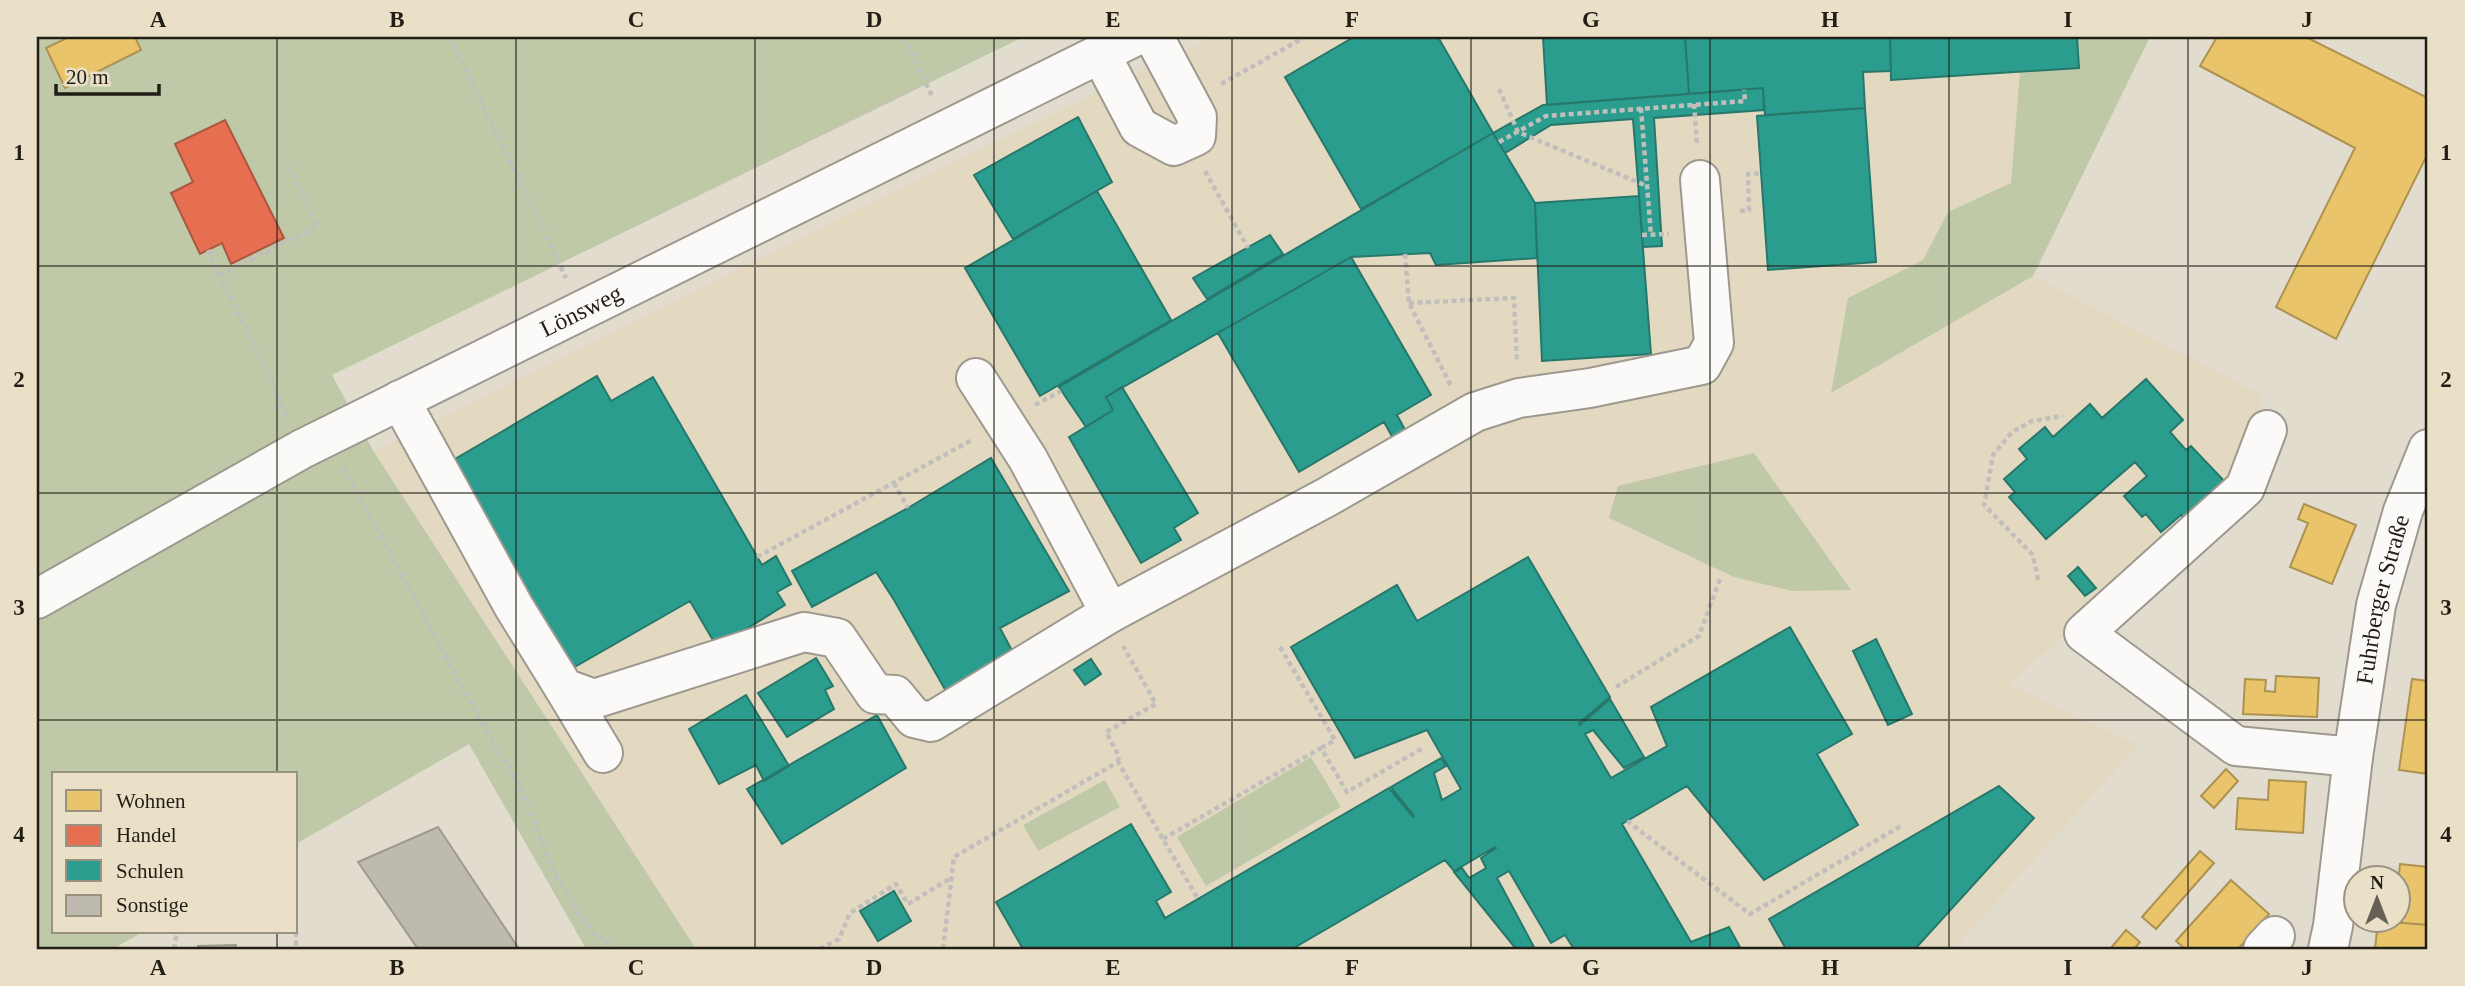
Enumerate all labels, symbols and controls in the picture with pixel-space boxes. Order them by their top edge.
text: A [150,7,167,32]
text: B [389,7,405,32]
text: C [628,7,644,32]
text: D [866,7,882,32]
text: E [1105,7,1121,32]
text: F [1345,7,1359,32]
text: G [1582,7,1600,32]
text: H [1821,7,1839,32]
text: I [2064,7,2073,32]
text: J [2301,7,2313,32]
scale bar [56,52,159,96]
text: 20 m [66,65,109,89]
text: 1 [13,140,25,165]
text: 1 [2440,140,2452,165]
street label: Lönsweg [536,280,626,342]
text: 2 [13,367,25,392]
text: 2 [2440,367,2452,392]
street label: Fuhrberger Straße [2351,512,2414,686]
text: 3 [13,595,25,620]
text: 3 [2440,595,2452,620]
legend [52,772,298,934]
text: Wohnen [116,789,186,813]
text: 4 [13,822,25,847]
text: 4 [2440,822,2452,847]
text: Handel [116,823,177,847]
text: Schulen [116,859,184,883]
north arrow [2342,864,2412,934]
text: N [2370,872,2384,893]
text: Sonstige [116,893,188,917]
text: A [150,955,167,980]
text: B [389,955,405,980]
text: C [628,955,644,980]
text: D [866,955,882,980]
text: E [1105,955,1121,980]
text: F [1345,955,1359,980]
text: G [1582,955,1600,980]
text: H [1821,955,1839,980]
text: I [2064,955,2073,980]
text: J [2301,955,2313,980]

